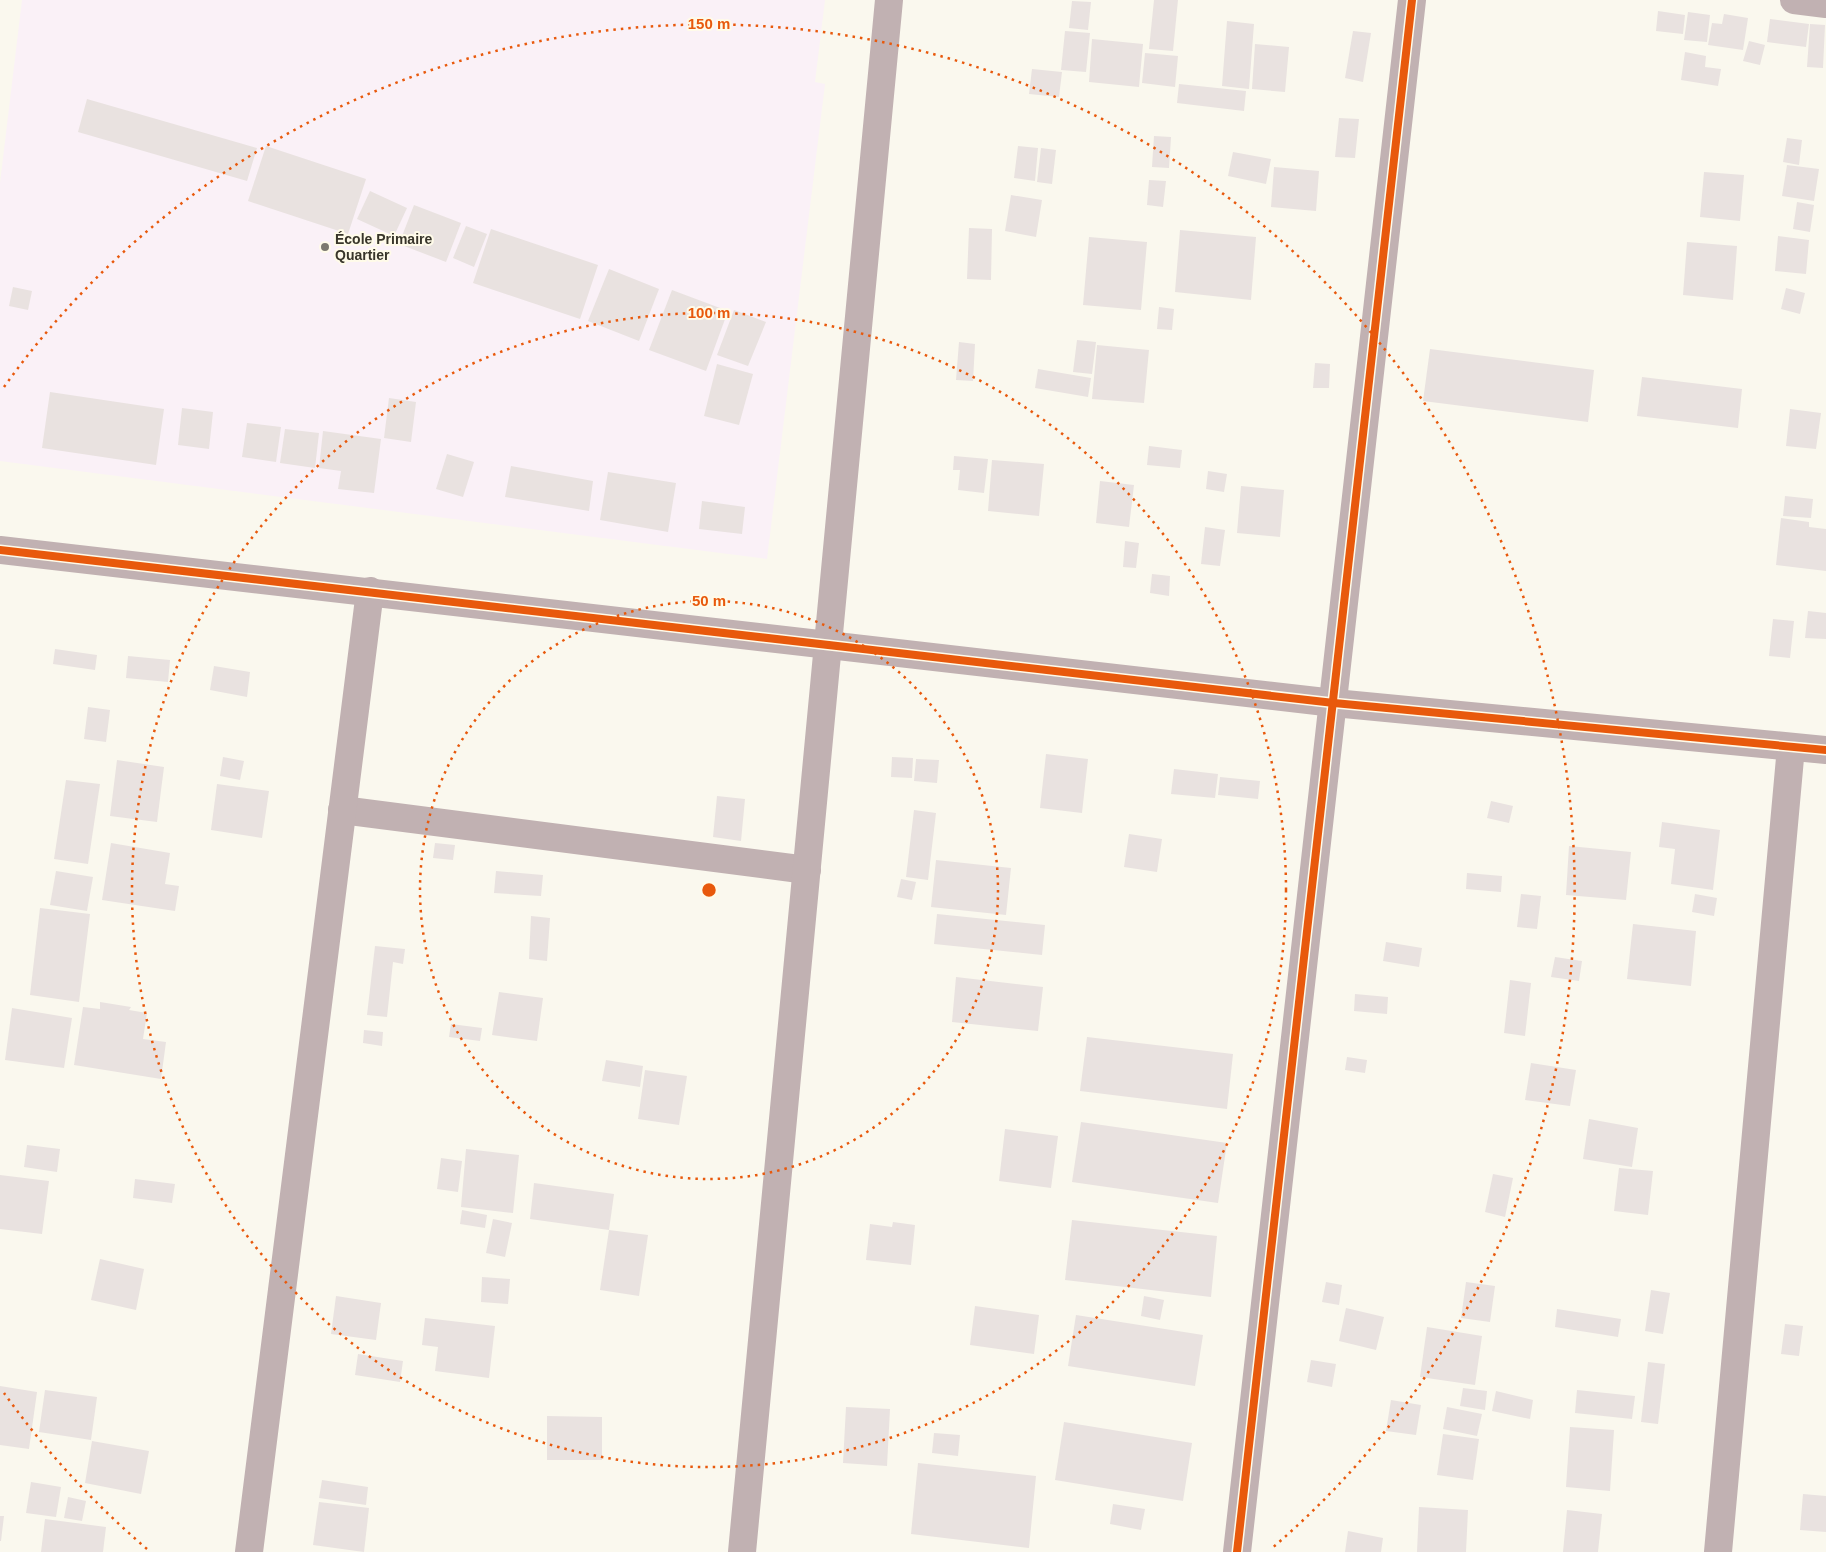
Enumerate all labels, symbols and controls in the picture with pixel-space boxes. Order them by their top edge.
text: 150 m [688,15,730,32]
place label: École Primaire Quartier [335,231,432,263]
marker: École Primaire Quartier [319,241,331,253]
text: 100 m [688,304,730,321]
text: 50 m [692,592,726,609]
centre of rings [700,881,718,899]

